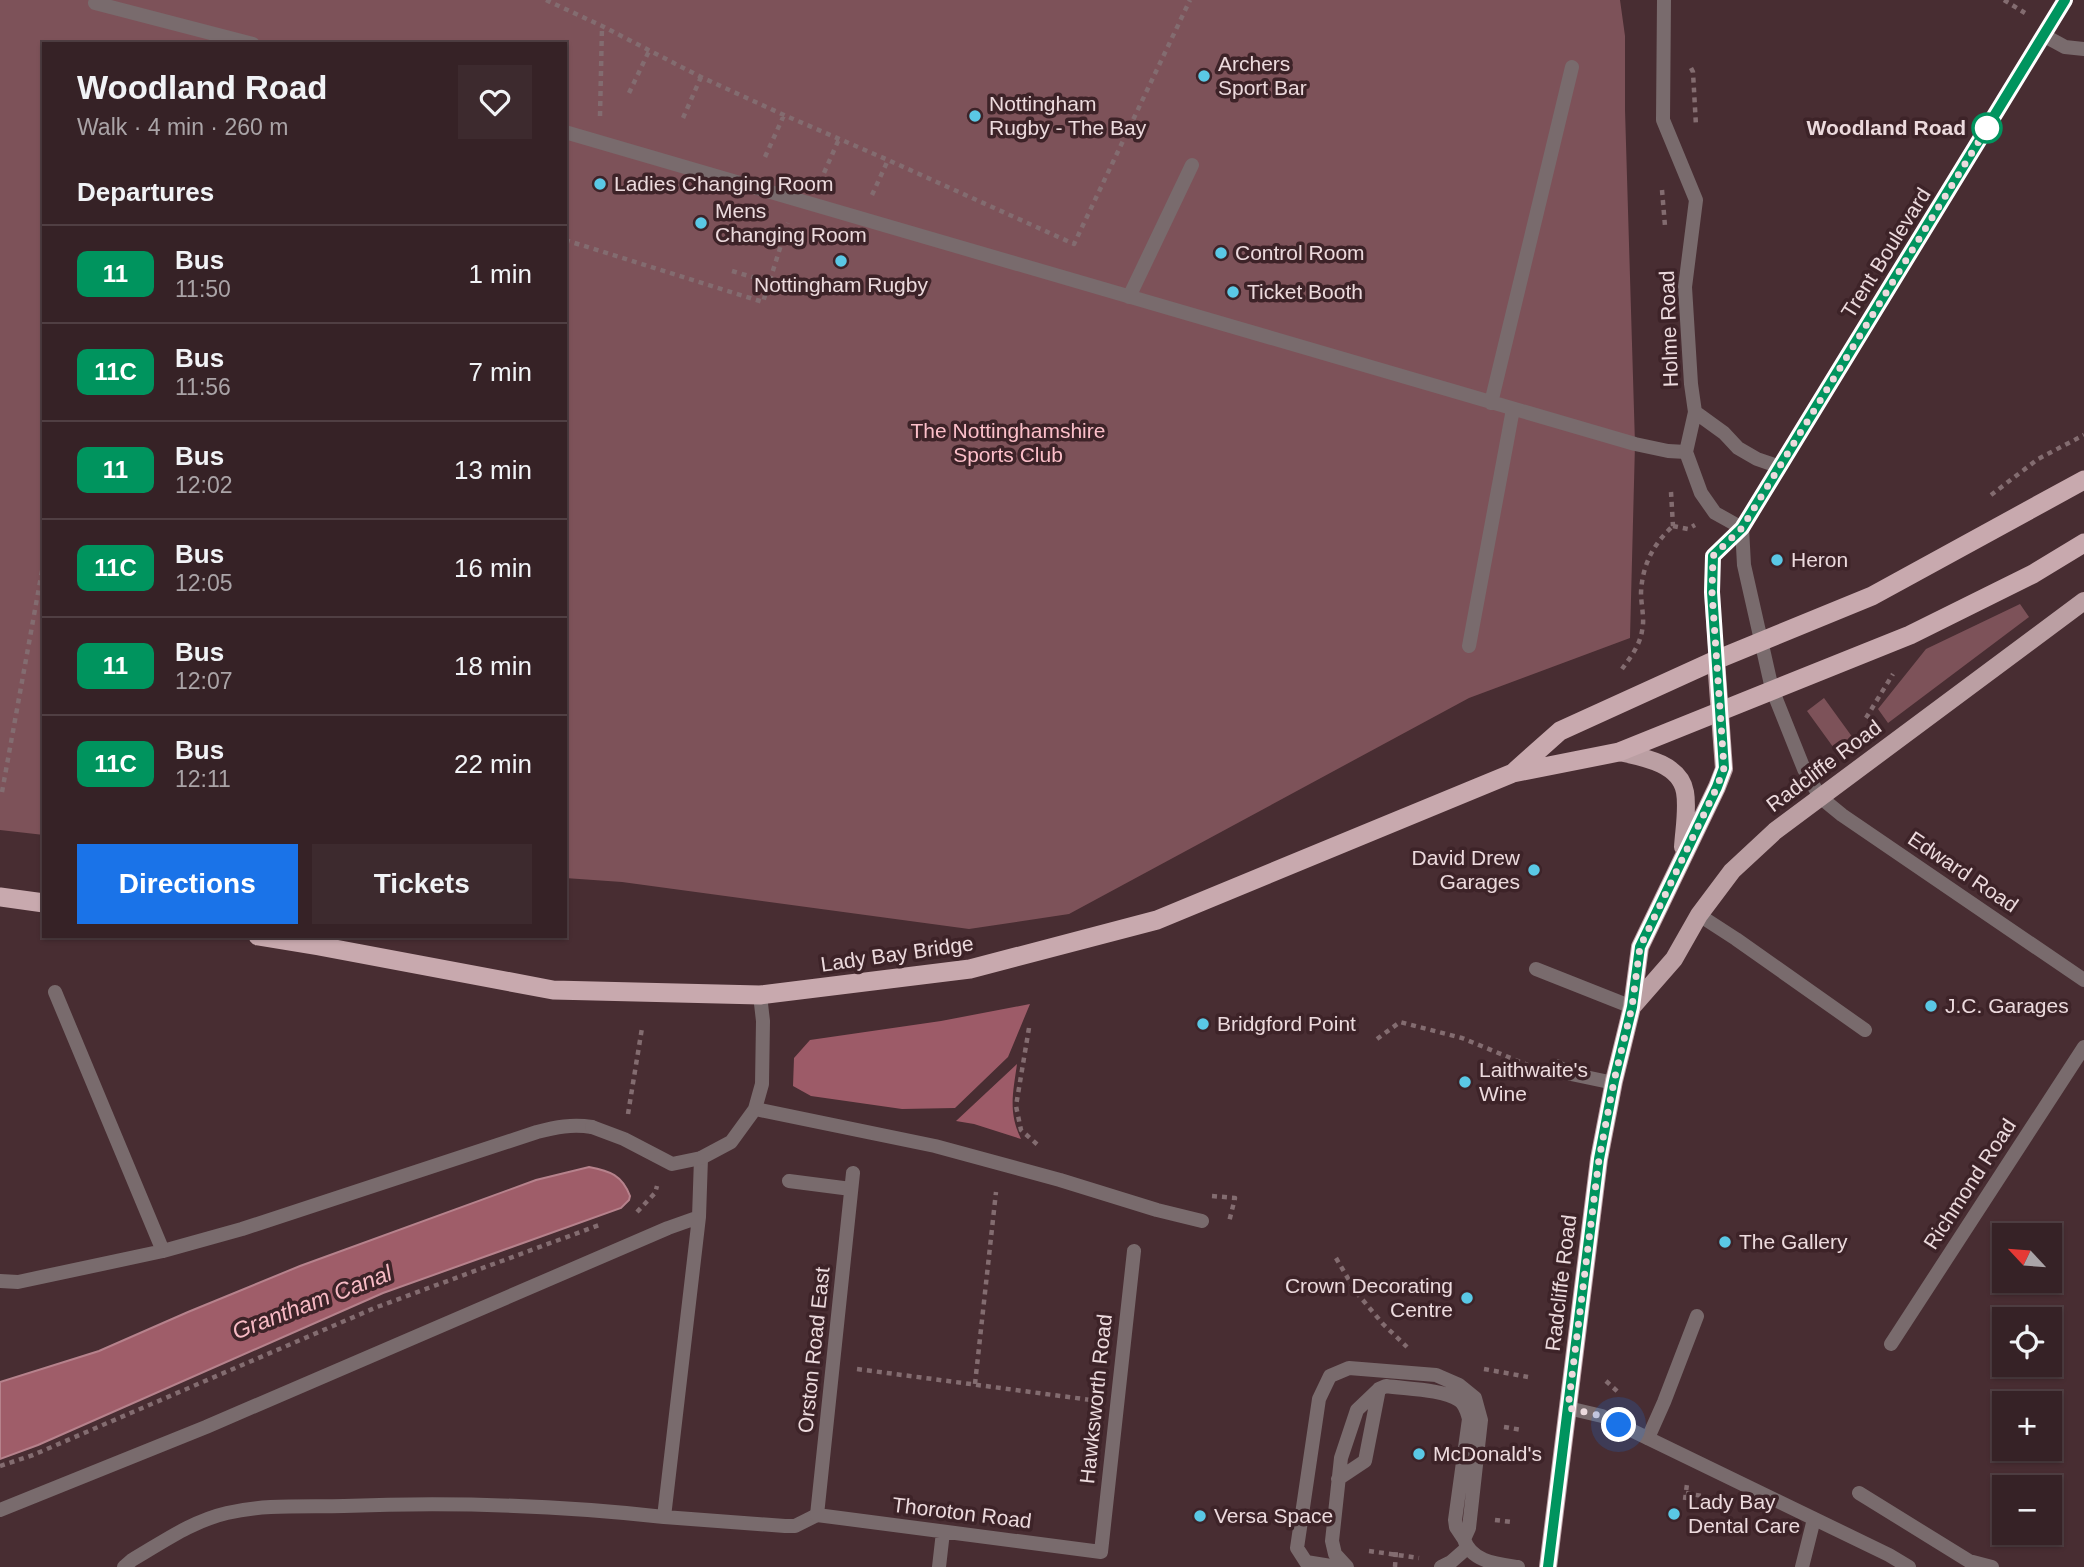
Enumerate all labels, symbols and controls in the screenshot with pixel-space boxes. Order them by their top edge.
place label: Archers Sport Bar [1218,52,1307,99]
button: heart [458,65,532,139]
marker: Archers Sport Bar [1196,68,1212,84]
text: Woodland Road [77,69,328,106]
place label: Nottingham Rugby - The Bay [989,92,1147,139]
marker: Nottingham Rugby - The Bay [967,108,983,124]
marker: Woodland Road [1972,113,2002,143]
text: Walk · 4 min · 260 m [77,114,288,140]
place label: Woodland Road [1807,116,1966,139]
place label: Ladies Changing Room [614,172,833,195]
marker: Ladies Changing Room [592,176,608,192]
text: Departures [77,177,214,207]
street label: Trent Boulevard [1836,184,1935,322]
place label: Mens Changing Room [715,199,867,246]
marker: Mens Changing Room [693,215,709,231]
place label: Control Room [1235,241,1365,264]
text: Bus [175,245,224,275]
marker: Control Room [1213,245,1229,261]
marker: Nottingham Rugby [833,253,849,269]
text: 1 min [468,259,532,289]
text: 11 [103,260,128,287]
street label: Holme Road [1655,270,1682,388]
place label: Nottingham Rugby [754,273,928,296]
text: 11:50 [175,276,231,302]
place label: Ticket Booth [1247,280,1363,303]
marker: Ticket Booth [1225,284,1241,300]
text: Bus [175,343,224,373]
text: 7 min [468,357,532,387]
text: 11C [94,358,137,385]
text: 11:56 [175,374,231,400]
park label: The Nottinghamshire Sports Club [911,419,1105,466]
text: Bus [175,441,224,471]
text: 13 min [454,455,532,485]
text: 11 [103,456,128,483]
text: 12:02 [175,472,233,498]
text: Bus [175,539,224,569]
place label: Heron [1791,548,1848,571]
marker: Heron [1769,552,1785,568]
text: 16 min [454,553,532,583]
text: 11C [94,554,137,581]
text: 12:05 [175,570,233,596]
text: Bus [175,637,224,667]
text: 18 min [454,651,532,681]
text: 11 [103,652,128,679]
text: 12:07 [175,668,233,694]
street label: Radcliffe Road [1762,715,1885,816]
text: Bus [175,735,224,765]
text: 22 min [454,749,532,779]
text: 11C [94,750,137,777]
text: 12:11 [175,766,231,792]
street label: Edward Road [1904,826,2022,917]
button: Directions [77,844,298,924]
button: Tickets [312,844,532,924]
place label: David Drew Garages [1411,846,1521,893]
marker: David Drew Garages [1526,862,1542,878]
street label: Lady Bay Bridge [819,931,975,976]
place label: J.C. Garages [1945,994,2069,1017]
marker: J.C. Garages [1923,998,1939,1014]
place label: Bridgford Point [1217,1012,1356,1035]
marker: Bridgford Point [1195,1016,1211,1032]
place label: Laithwaite's Wine [1479,1058,1588,1105]
marker: Laithwaite's Wine [1457,1074,1473,1090]
street label: Richmond Road [1919,1114,2020,1253]
street label: Radcliffe Road [1541,1213,1580,1353]
north arrow [1992,1223,2062,1293]
map controls [1992,1223,2062,1545]
place label: The Gallery [1739,1230,1848,1253]
marker: The Gallery [1717,1234,1733,1250]
water label: Grantham Canal [229,1259,396,1344]
street label: Orston Road East [793,1266,834,1434]
place label: Crown Decorating Centre [1285,1274,1453,1321]
marker: Crown Decorating Centre [1459,1290,1475,1306]
button: locate [1992,1307,2062,1377]
street label: Hawksworth Road [1075,1313,1116,1485]
button: + [1992,1391,2062,1461]
your location [1601,1407,1636,1442]
place label: McDonald's [1433,1442,1542,1465]
marker: McDonald's [1411,1446,1427,1462]
button: − [1992,1475,2062,1545]
place label: Lady Bay Dental Care [1688,1490,1800,1537]
street label: Thoroton Road [891,1493,1033,1532]
place label: Versa Space [1214,1504,1333,1527]
marker: Lady Bay Dental Care [1666,1506,1682,1522]
marker: Versa Space [1192,1508,1208,1524]

